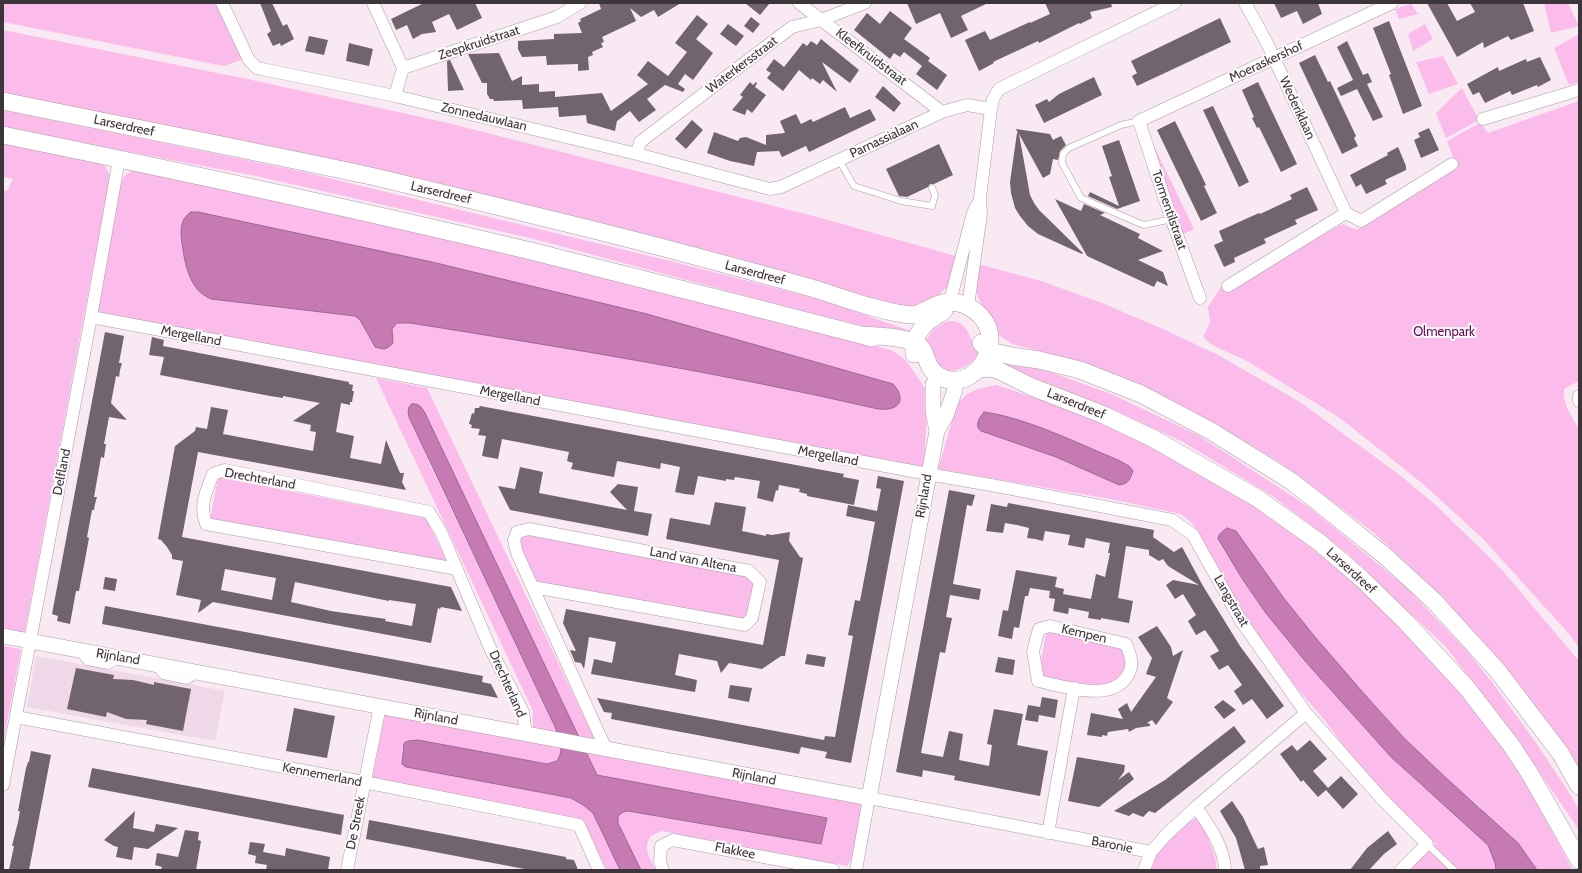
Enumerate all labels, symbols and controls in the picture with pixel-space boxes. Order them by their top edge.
street label: Zeepkruidstraat [436,23,522,63]
street label: Kleefkruidstraat [832,25,910,89]
street label: Waterkersstraat [703,33,781,97]
street label: Moeraskershof [1226,38,1306,86]
street label: Wederiklaan [1276,74,1318,142]
street label: Zonnedauwlaan [440,100,528,134]
street label: Larserdreef [92,112,156,140]
street label: Parnassialaan [847,116,921,162]
street label: Tormentilstraat [1148,168,1190,252]
street label: Larserdreef [409,178,473,208]
street label: Larserdreef [723,257,787,289]
street label: Mergelland [160,323,222,349]
park label: Olmenpark [1413,324,1475,340]
street label: Mergelland [479,383,541,409]
street label: Larserdreef [1045,385,1107,423]
street label: Mergelland [797,443,859,469]
street label: Delfland [50,447,74,497]
street label: Drechterland [223,465,297,493]
street label: Rijnland [912,473,936,519]
street label: Land van Altena [648,544,738,576]
street label: Larserdreef [1323,545,1379,597]
street label: Langstraat [1210,572,1252,630]
street label: Kempen [1060,621,1108,647]
street label: Rijnland [95,645,141,669]
street label: Drechterland [485,648,529,720]
street label: Rijnland [413,705,459,729]
street label: Kennemerland [281,760,363,790]
street label: Rijnland [731,765,777,789]
street label: De Streek [343,795,369,851]
street label: Baronie [1090,833,1134,857]
street label: Flakkee [713,839,757,863]

